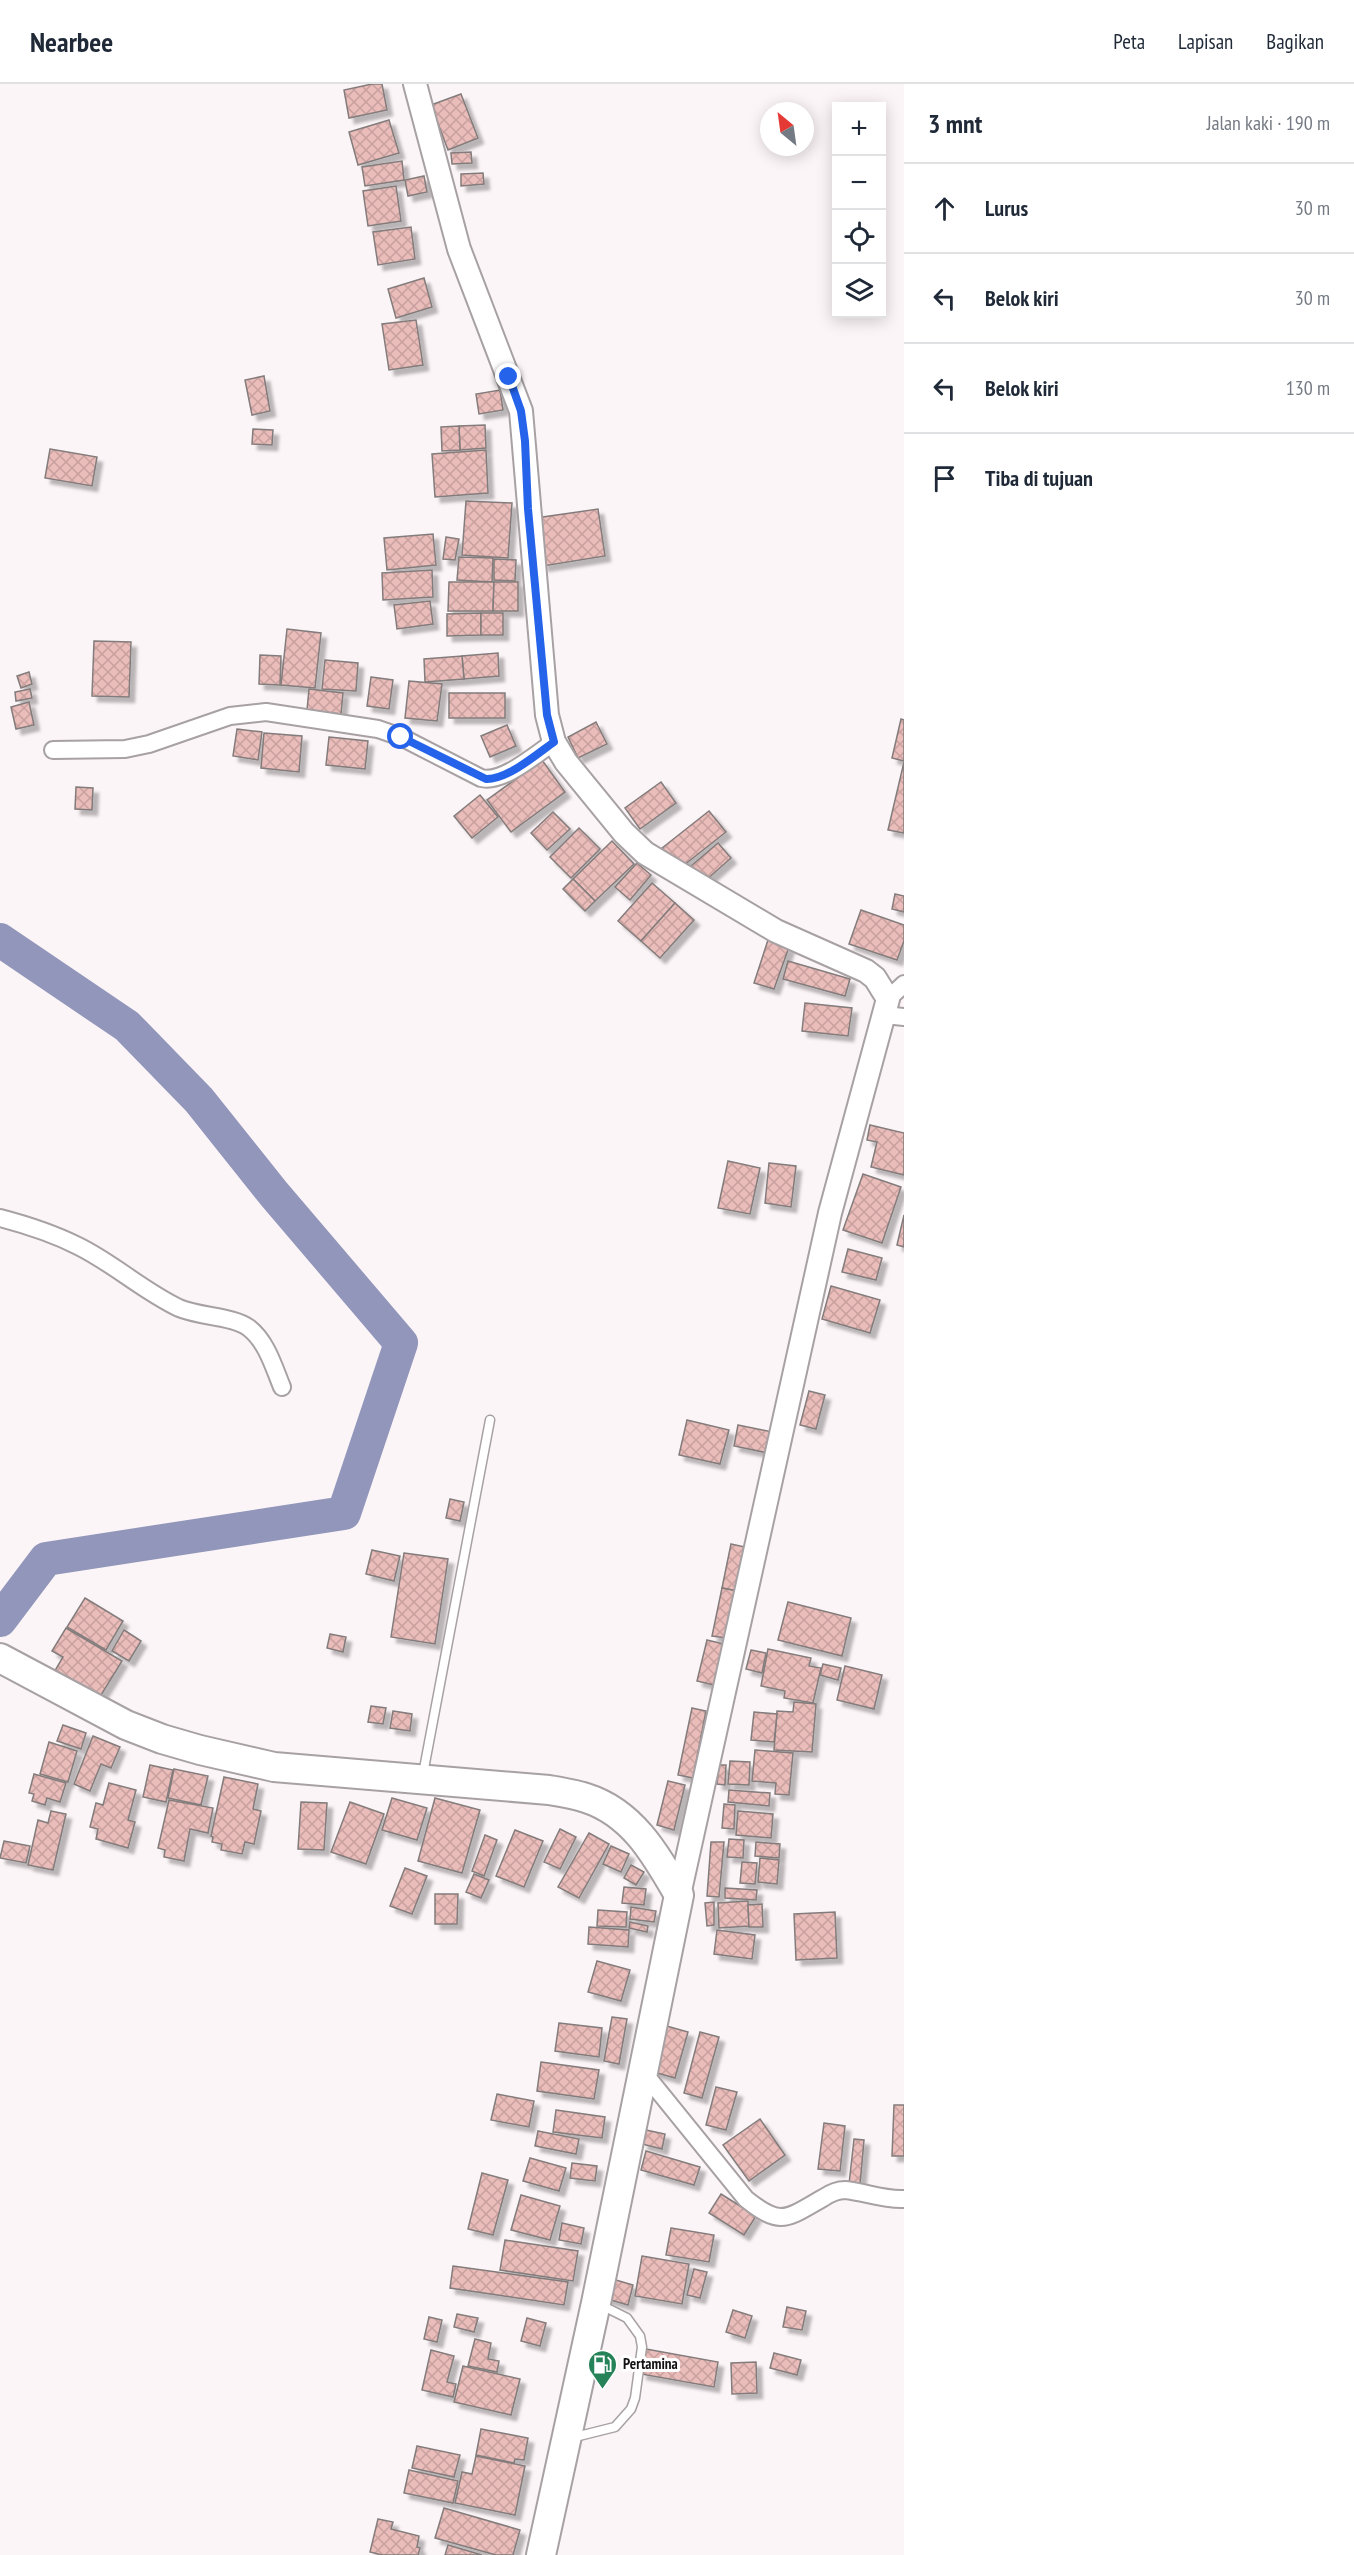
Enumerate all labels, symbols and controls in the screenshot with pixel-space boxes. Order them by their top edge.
text: Nearbee [30,23,113,60]
text: Peta [1113,28,1145,55]
text: Lapisan [1178,28,1233,55]
text: Bagikan [1266,28,1324,55]
north arrow [760,102,814,156]
map controls [832,102,886,318]
button: + [832,102,886,156]
text: 3 mnt [928,107,982,140]
text: Jalan kaki · 190 m [1207,110,1330,136]
button: − [832,156,886,210]
icon: ahead [928,192,961,225]
text: Lurus [985,194,1028,222]
text: 30 m [1295,195,1330,221]
button: locate [832,210,886,264]
button: layers [832,264,886,318]
icon: left [928,282,961,315]
text: Belok kiri [985,284,1059,312]
text: 30 m [1295,285,1330,311]
route end [495,363,521,389]
icon: left [928,372,961,405]
text: Belok kiri [985,374,1059,402]
text: 130 m [1286,375,1330,401]
icon: arrive [928,462,961,495]
text: Tiba di tujuan [985,464,1093,492]
route start [387,723,413,749]
fuel station icon: Pertamina [586,2348,618,2390]
place label: Pertamina [623,2354,678,2373]

